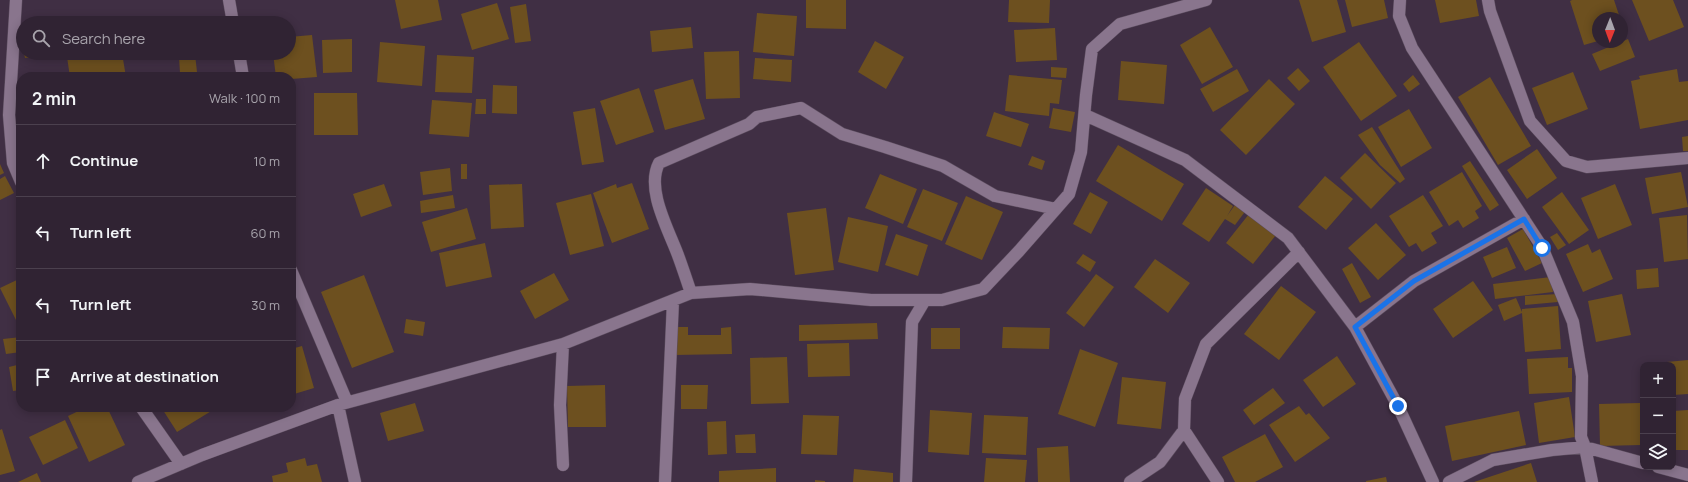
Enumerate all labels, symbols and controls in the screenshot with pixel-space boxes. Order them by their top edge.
north arrow [1592,12,1628,48]
search box [16,16,296,60]
icon: search [30,27,52,49]
text: Search here [62,28,145,49]
text: 2 min [32,87,76,110]
text: Walk · 100 m [209,89,280,107]
icon: ahead [32,150,54,172]
text: Continue [70,150,138,171]
text: 10 m [253,152,280,170]
icon: left [32,222,54,244]
text: Turn left [70,222,132,243]
text: 60 m [250,224,280,242]
route start [1533,239,1551,257]
icon: left [32,294,54,316]
text: Turn left [70,294,132,315]
text: 30 m [251,296,280,314]
map controls [1640,362,1676,470]
button: + [1640,362,1676,398]
icon: arrive [32,366,54,388]
text: Arrive at destination [70,366,219,387]
route end [1389,397,1407,415]
button: − [1640,398,1676,434]
button: layers [1640,434,1676,470]

